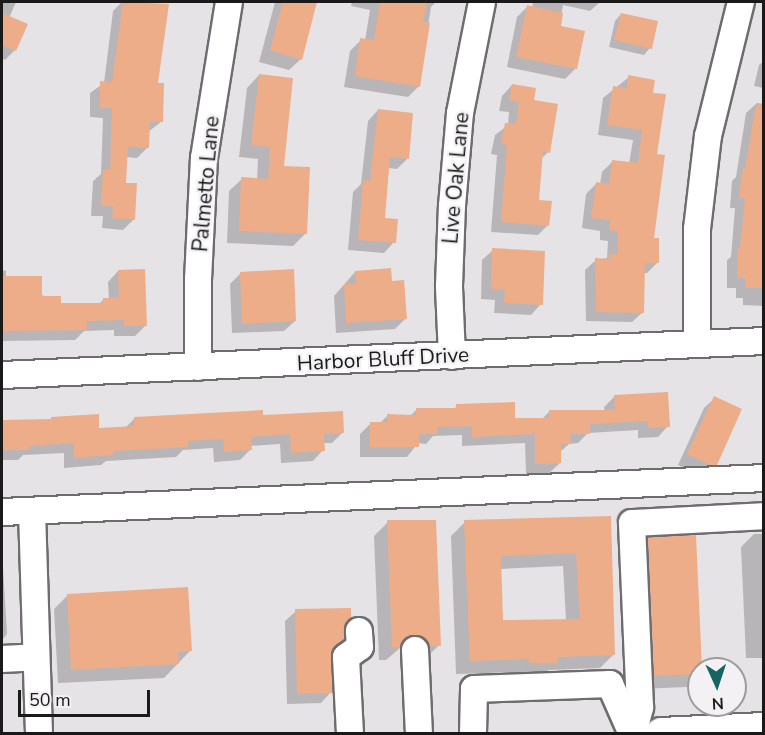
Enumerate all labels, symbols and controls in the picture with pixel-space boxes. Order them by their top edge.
street label: Live Oak Lane [438,111,474,245]
street label: Palmetto Lane [188,115,224,253]
street label: Harbor Bluff Drive [296,342,470,376]
north arrow [687,657,747,717]
scale bar [21,678,153,716]
text: 50 m [29,688,71,712]
text: N [711,692,724,714]

